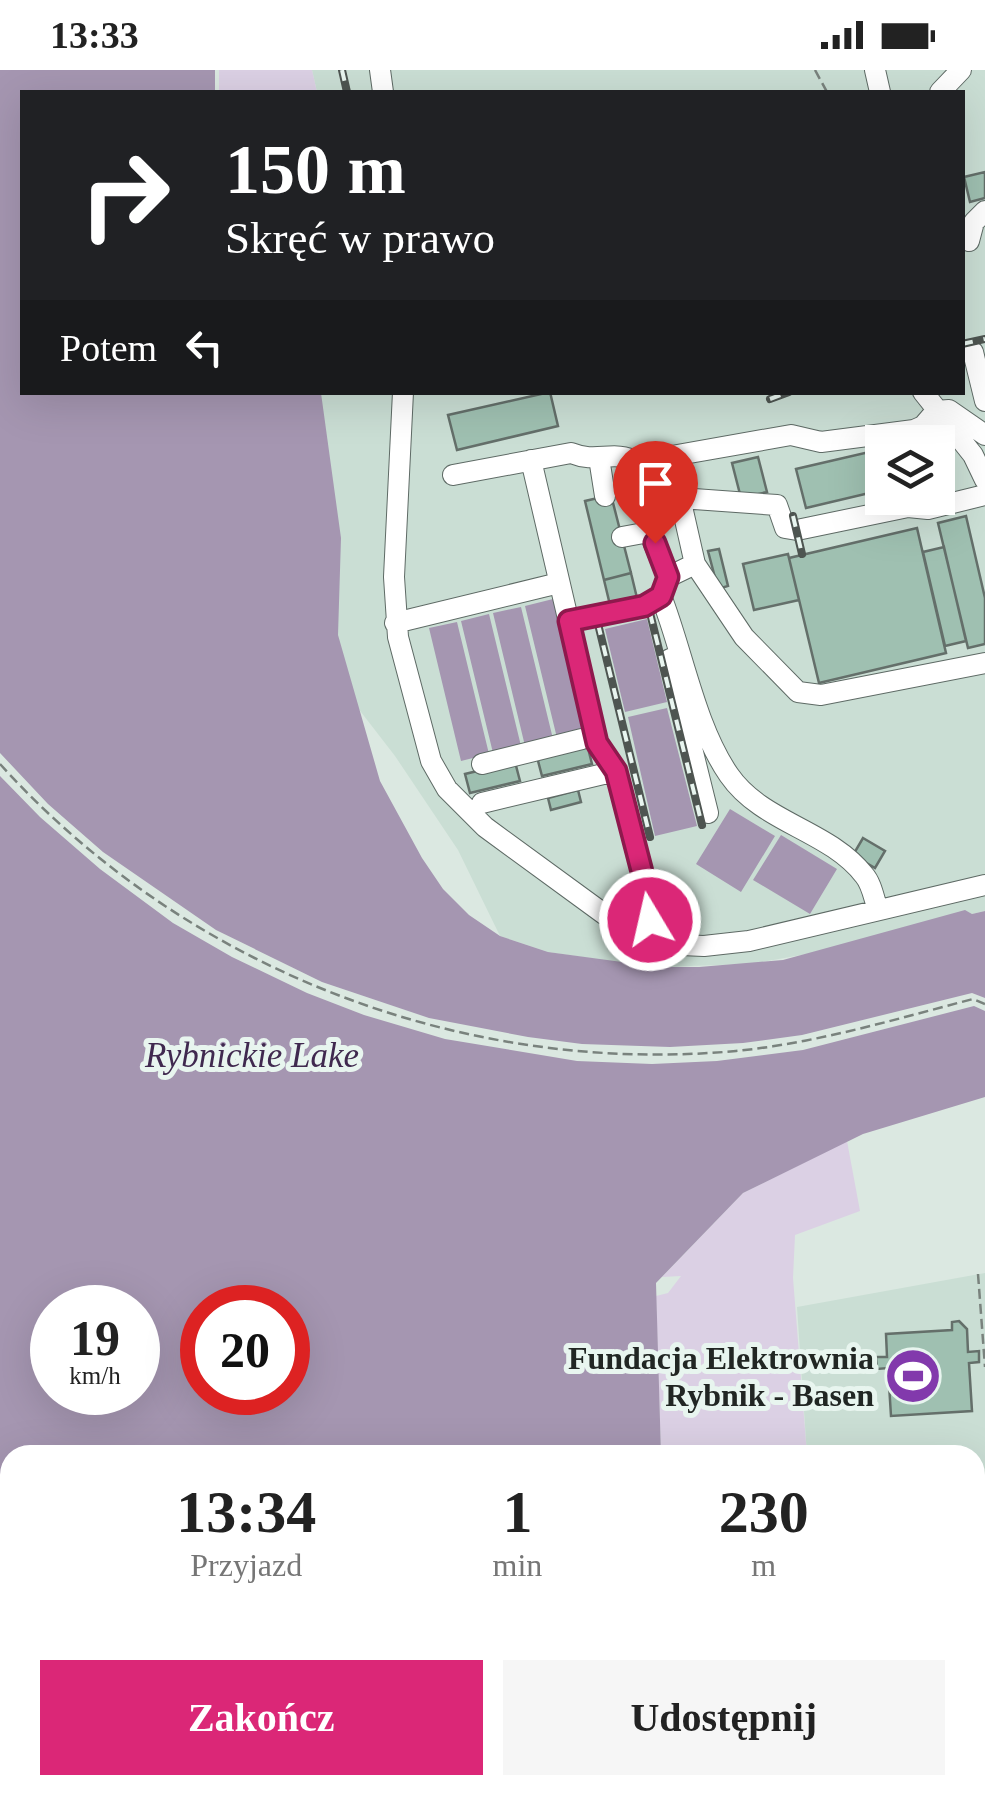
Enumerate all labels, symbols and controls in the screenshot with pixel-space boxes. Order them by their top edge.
text: 13:33 [50,14,139,56]
icon: right [60,130,190,260]
text: 150 m [225,131,406,208]
text: Skręć w prawo [225,213,495,263]
icon: left [177,320,232,375]
text: Potem [60,327,157,369]
map controls [865,425,955,515]
button: layers [865,425,955,515]
pin [613,441,698,544]
icon: arrive [628,456,683,511]
position arrow [598,868,702,972]
water label: Rybnickie Lake [144,1036,359,1075]
speed limit sign: 20 [180,1285,310,1415]
text: 19 [70,1310,120,1366]
place label: Fundacja Elektrownia Rybnik - Basen [568,1340,874,1413]
sports icon: Fundacja Elektrownia Rybnik - Basen [883,1346,943,1406]
text: km/h [69,1362,121,1389]
text: 13:34 [176,1479,316,1545]
text: 1 [502,1479,532,1545]
text: 230 [719,1479,809,1545]
text: Przyjazd [190,1547,302,1583]
text: min [493,1547,542,1583]
text: m [751,1547,776,1583]
button: Zakończ [40,1660,483,1775]
button: Udostępnij [503,1660,945,1775]

